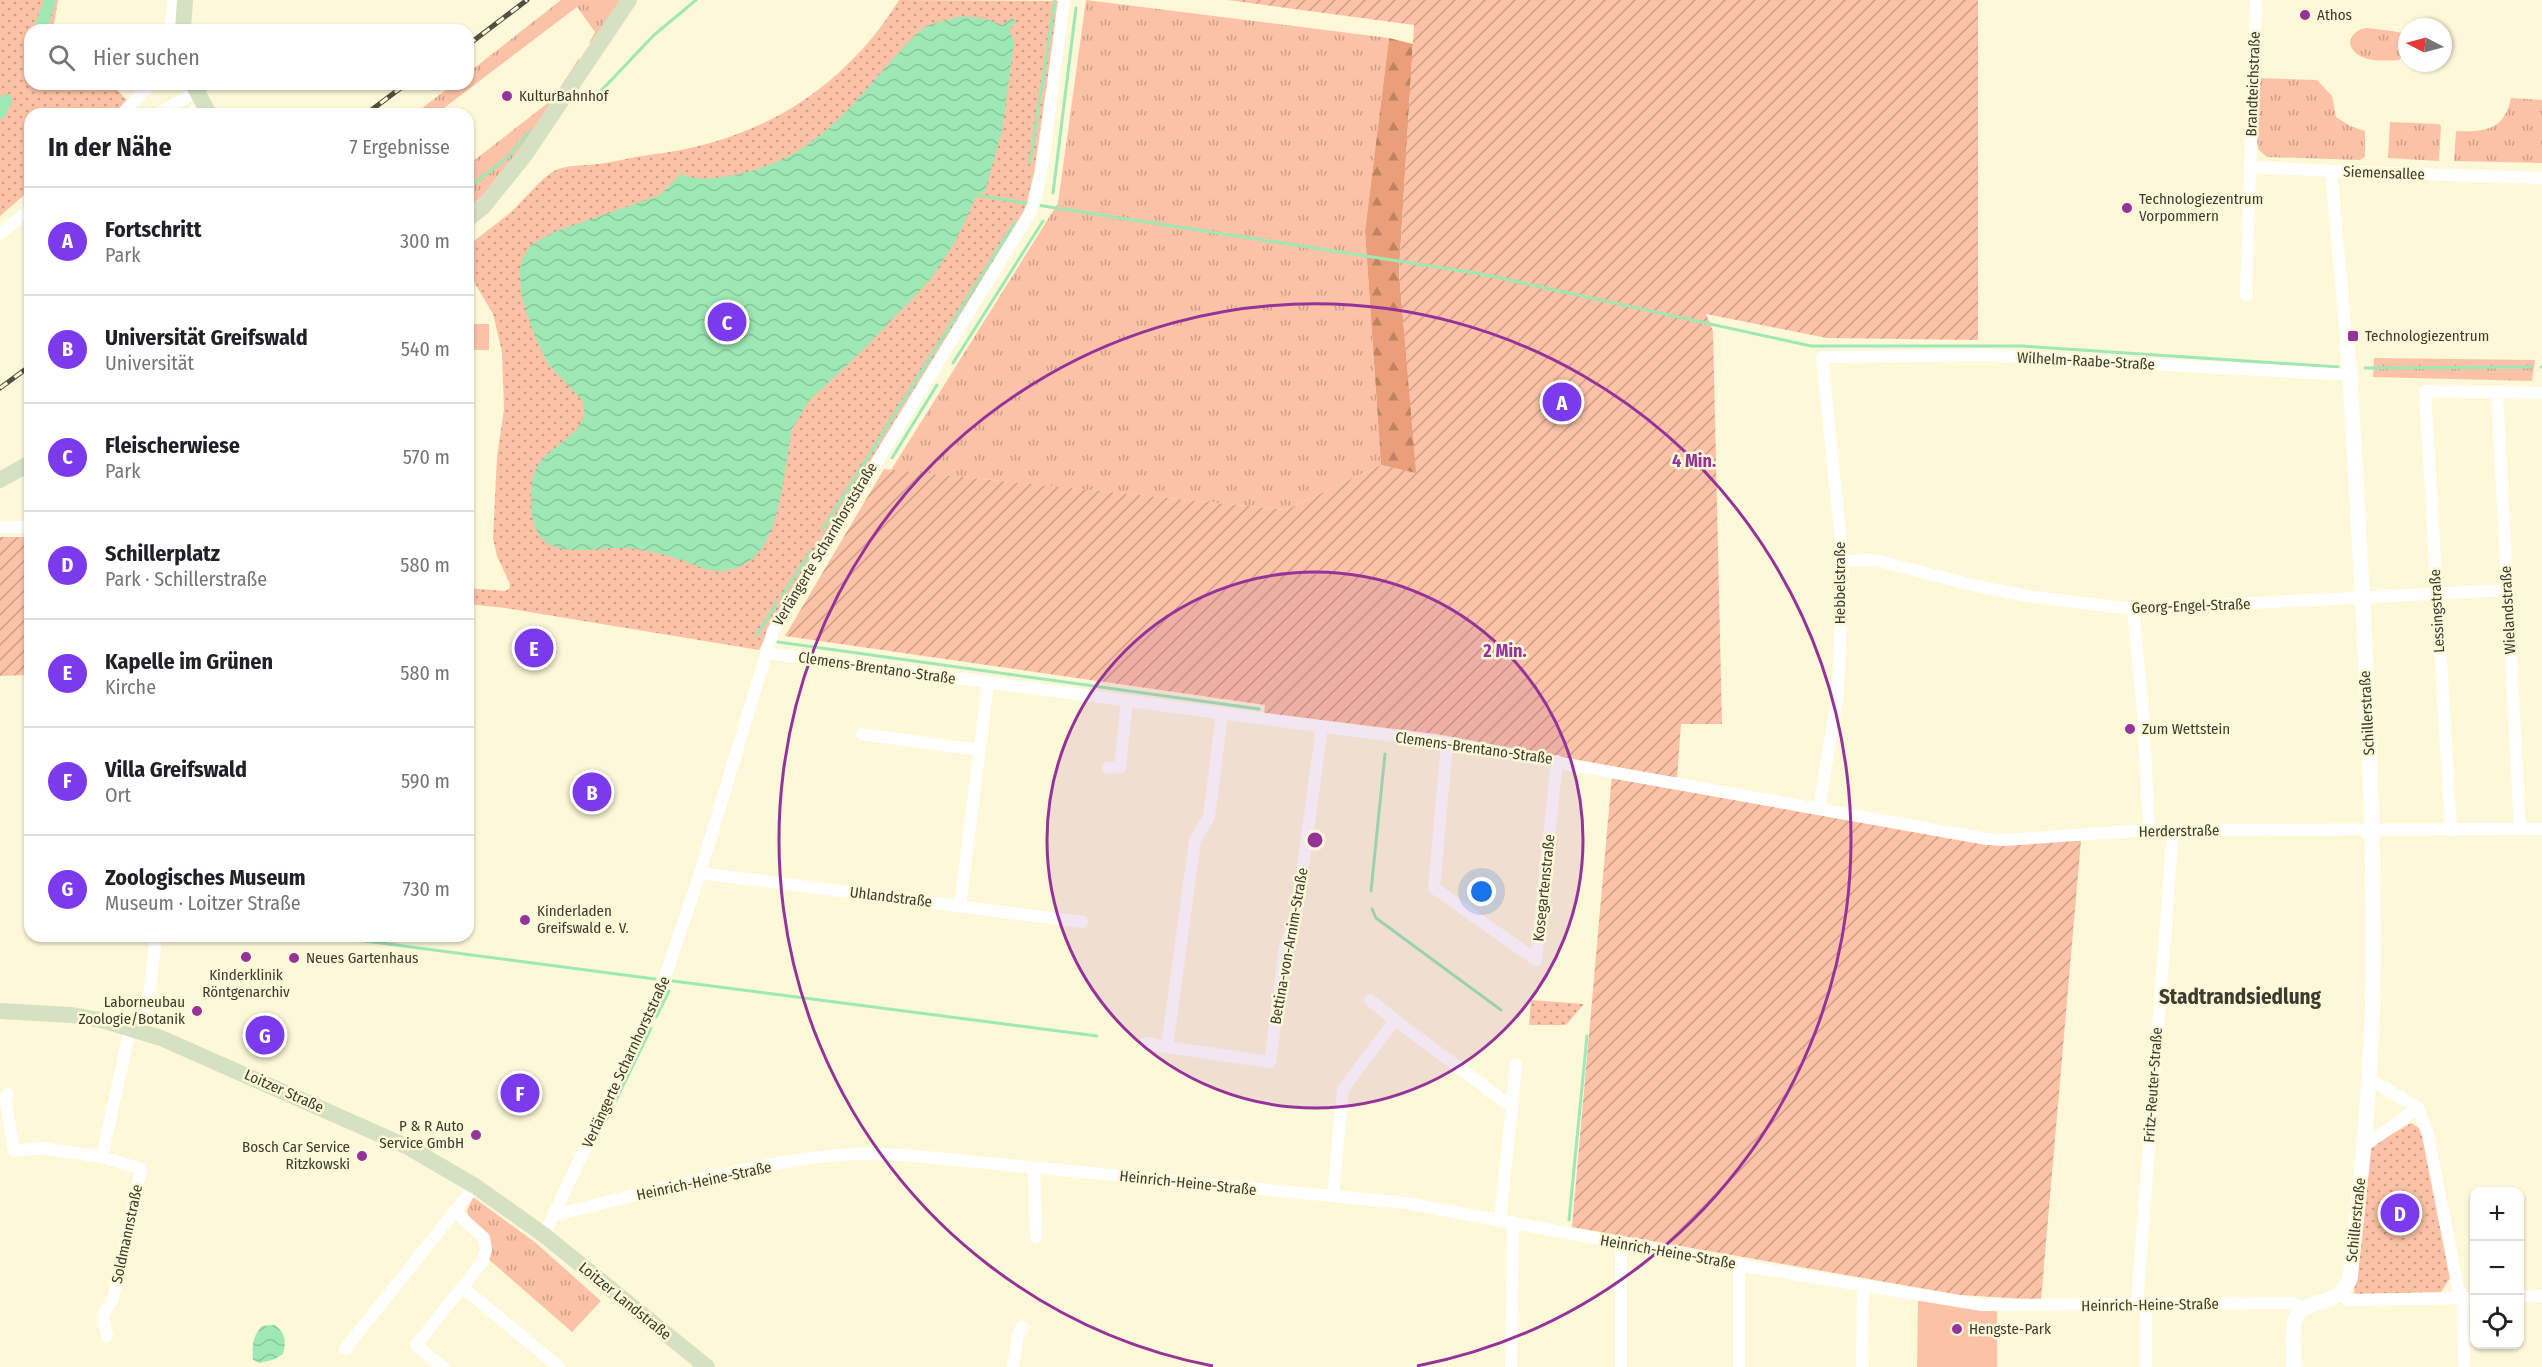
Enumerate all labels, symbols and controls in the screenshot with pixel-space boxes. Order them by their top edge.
place label: Athos [2317,6,2352,24]
marker: Athos [2298,8,2312,22]
north arrow [2398,18,2452,72]
search box [24,24,474,90]
street label: Brandteichstraße [2242,31,2264,137]
icon: search [45,41,78,74]
text: Hier suchen [93,44,200,71]
place label: KulturBahnhof [519,87,610,105]
marker: KulturBahnhof [500,89,514,103]
text: In der Nähe [48,132,172,163]
text: 7 Ergebnisse [349,135,450,159]
street label: Siemensallee [2343,163,2425,183]
place label: Technologiezentrum Vorpommern [2139,190,2263,225]
marker: Technologiezentrum Vorpommern [2120,201,2134,215]
text: Fortschritt [105,216,201,243]
text: A [62,229,73,253]
text: 300 m [400,229,450,253]
text: Park [105,243,141,267]
pin: C [708,300,746,344]
text: Universität Greifswald [105,324,308,351]
place label: Technologiezentrum [2365,327,2489,345]
marker: Technologiezentrum [2346,329,2360,343]
text: B [62,337,73,361]
text: 540 m [401,337,450,361]
street label: Wilhelm-Raabe-Straße [2017,348,2155,374]
text: Universität [105,351,194,375]
pin: A [1542,380,1582,424]
text: Fleischerwiese [105,432,240,459]
text: C [62,445,73,469]
text: 570 m [403,445,450,469]
text: 4 Min. [1672,450,1716,472]
text: Park [105,459,141,483]
street label: Verlängerte Scharnhorststraße [769,459,881,629]
text: Schillerplatz [105,540,220,567]
street label: Hebbelstraße [1831,542,1849,624]
text: D [62,553,73,577]
text: 580 m [400,553,450,577]
street label: Wielandstraße [2497,565,2519,655]
text: Park · Schillerstraße [105,567,267,591]
street label: Lessingstraße [2426,569,2448,653]
street label: Georg-Engel-Straße [2131,595,2251,617]
pin: E [514,626,554,670]
text: 2 Min. [1482,640,1527,662]
text: Kapelle im Grünen [105,648,273,675]
street label: Clemens-Brentano-Straße [797,648,957,688]
text: E [63,661,72,685]
text: 580 m [400,661,450,685]
street label: Schillerstraße [2356,670,2378,756]
text: Kirche [105,675,156,699]
place label: Zum Wettstein [2142,720,2230,738]
marker: Zum Wettstein [2123,722,2137,736]
street label: Clemens-Brentano-Straße [1394,728,1554,768]
text: Villa Greifswald [105,756,247,783]
text: F [63,769,72,793]
text: 590 m [401,769,450,793]
pin: B [572,770,612,814]
text: Ort [105,783,131,807]
street label: Herderstraße [2139,821,2219,841]
centre of rings [1305,830,1325,850]
street label: Kosegartenstraße [1529,834,1559,942]
text: Zoologisches Museum [105,864,306,891]
street label: Bettina-von-Arnim-Straße [1266,866,1312,1026]
text: G [62,877,73,901]
text: 730 m [403,877,450,901]
your location [1467,877,1496,906]
street label: Uhlandstraße [849,883,933,911]
text: Museum · Loitzer Straße [105,891,301,915]
place label: Kinderladen Greifswald e. V. [537,902,629,937]
marker: Kinderladen Greifswald e. V. [518,913,532,927]
place label: Neues Gartenhaus [306,949,418,967]
marker: Kinderklinik Röntgenarchiv [239,950,253,964]
marker: Neues Gartenhaus [287,951,301,965]
place label: Kinderklinik Röntgenarchiv [202,966,290,1001]
street label: Verlängerte Scharnhorststraße [578,973,674,1151]
district label: Stadtrandsiedlung [2159,984,2322,1010]
place label: Laborneubau Zoologie/Botanik [79,993,185,1028]
marker: Laborneubau Zoologie/Botanik [190,1004,204,1018]
pin: G [246,1012,284,1058]
street label: Fritz-Reuter-Straße [2140,1027,2166,1143]
street label: Loitzer Straße [242,1066,326,1116]
pin: F [500,1070,540,1116]
place label: P & R Auto Service GmbH [379,1117,464,1152]
marker: P & R Auto Service GmbH [469,1128,483,1142]
place label: Bosch Car Service Ritzkowski [242,1138,350,1173]
marker: Bosch Car Service Ritzkowski [355,1149,369,1163]
street label: Heinrich-Heine-Straße [635,1158,773,1204]
street label: Heinrich-Heine-Straße [1119,1167,1257,1199]
street label: Schillerstraße [2343,1177,2369,1263]
street label: Soldmannstraße [108,1183,146,1285]
map controls [2470,1187,2524,1349]
button: + [2470,1187,2524,1241]
pin: D [2380,1190,2420,1236]
street label: Heinrich-Heine-Straße [1599,1231,1737,1273]
button: − [2470,1241,2524,1295]
street label: Loitzer Landstraße [575,1258,675,1344]
street label: Heinrich-Heine-Straße [2081,1295,2219,1315]
button: locate [2470,1295,2524,1349]
place label: Hengste-Park [1969,1320,2051,1338]
marker: Hengste-Park [1950,1322,1964,1336]

